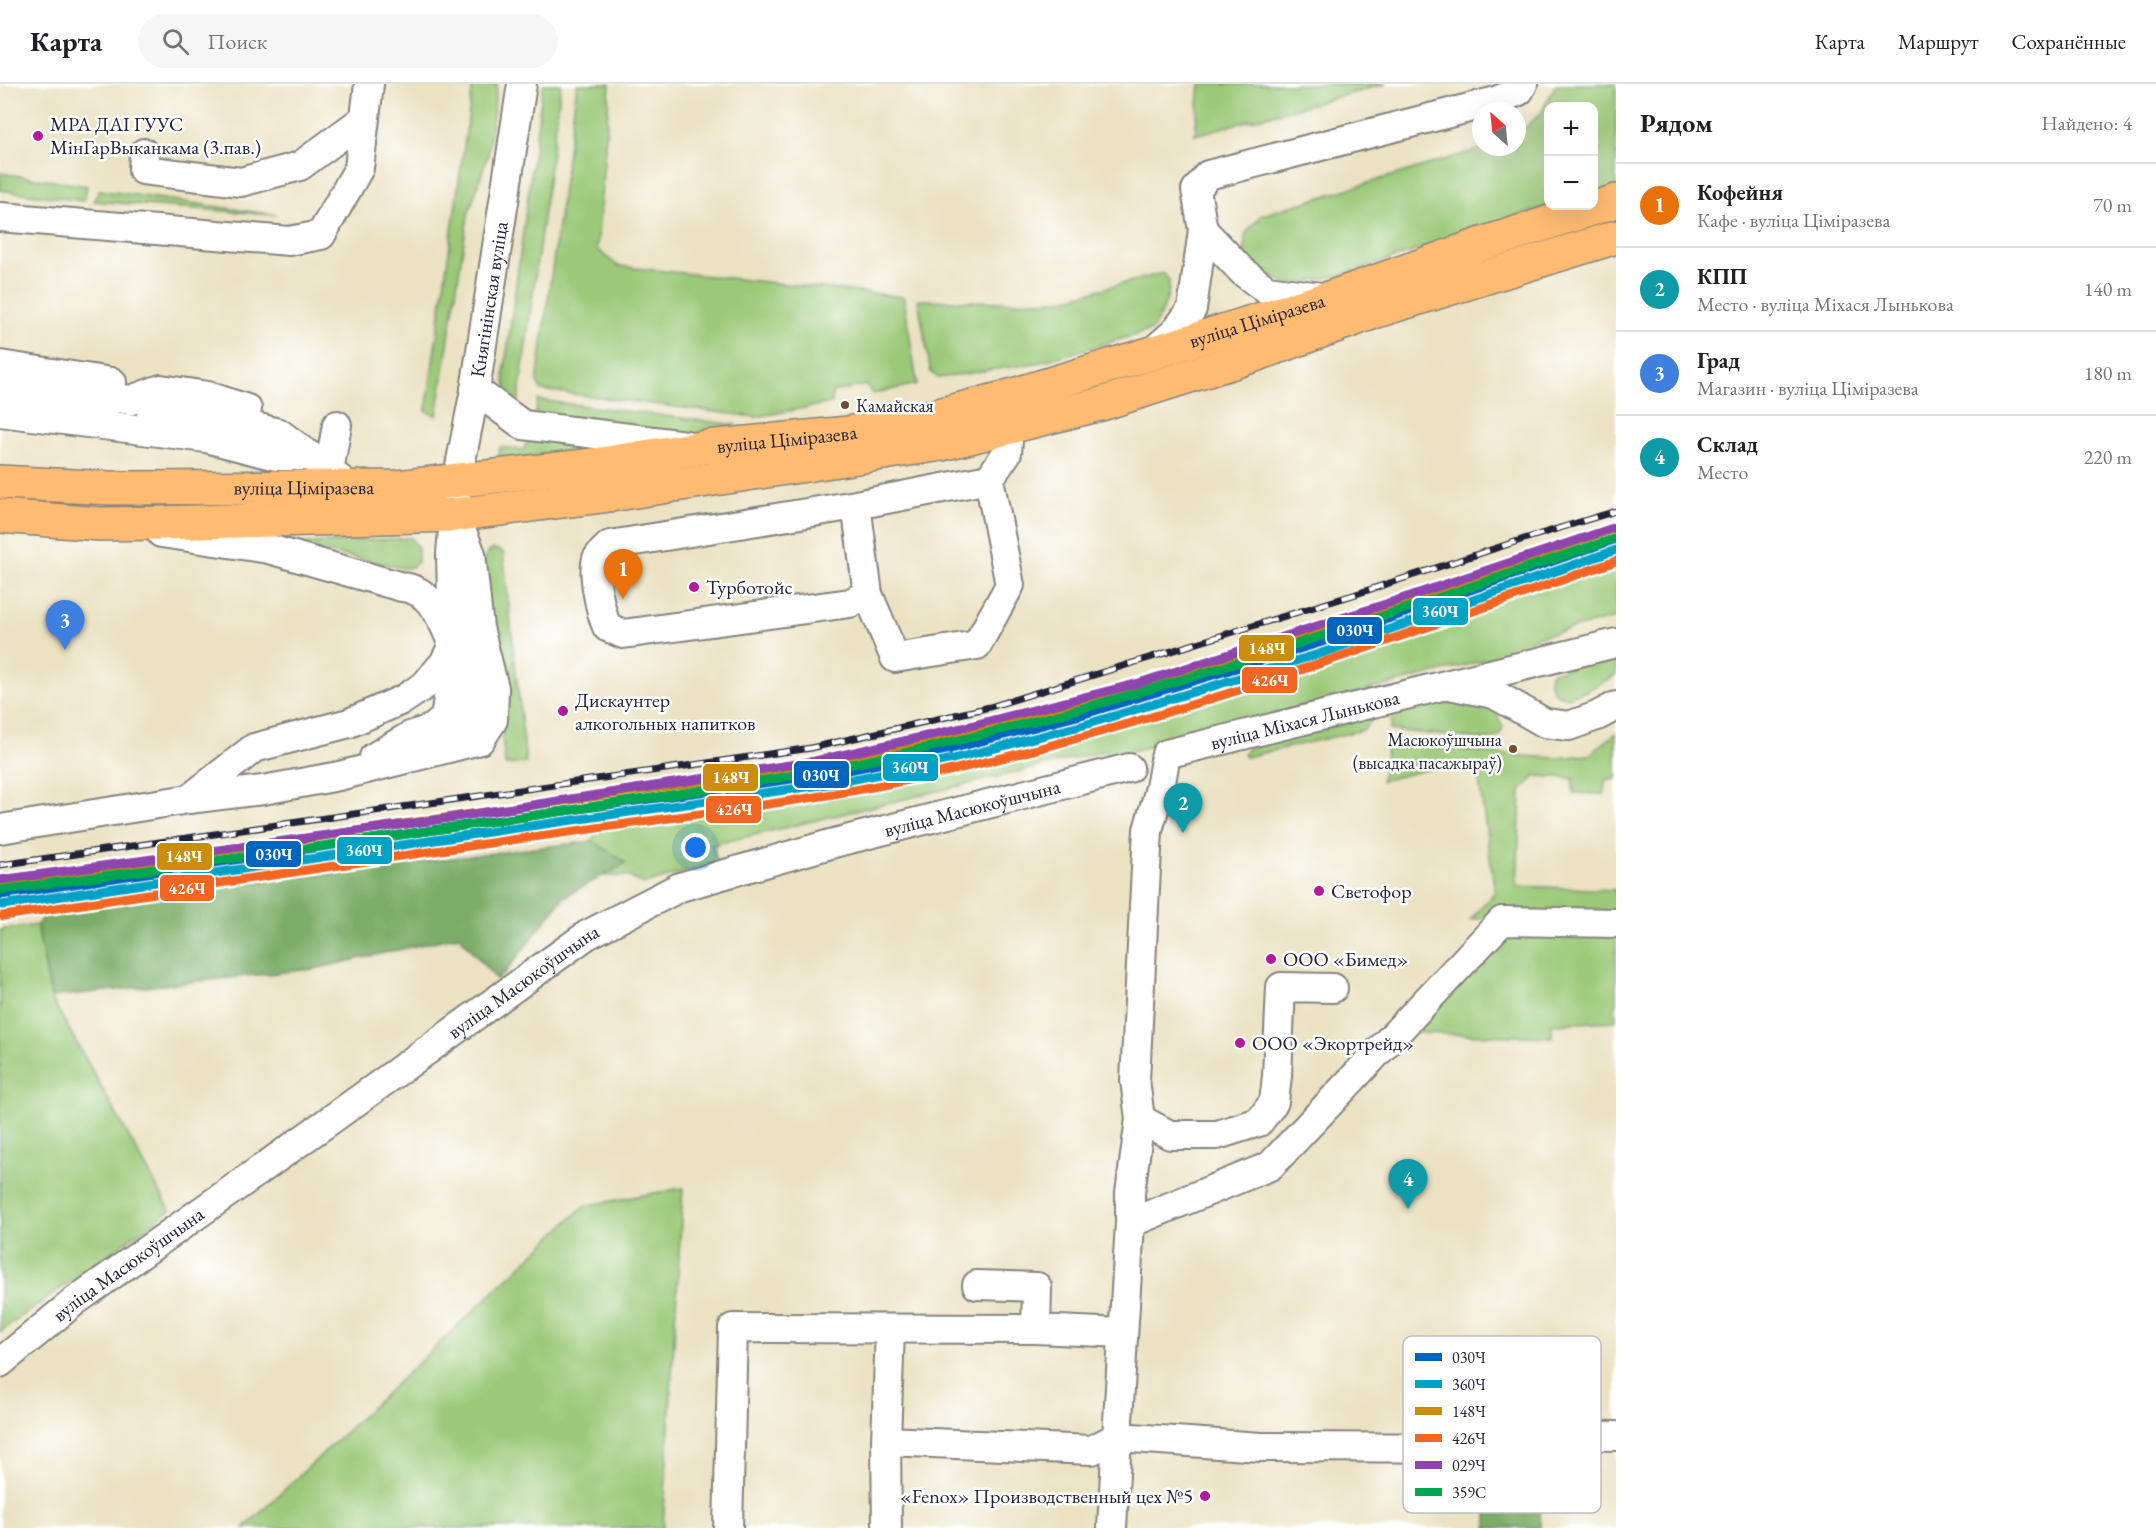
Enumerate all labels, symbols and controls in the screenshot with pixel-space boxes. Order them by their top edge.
search box [138,14,558,68]
text: Карта [30,23,102,59]
icon: search [159,25,192,58]
text: Поиск [207,27,267,56]
text: Карта [1815,28,1865,55]
text: Маршрут [1898,28,1979,55]
text: Сохранённые [2012,28,2126,55]
north arrow [1472,102,1526,156]
map controls [1544,102,1598,210]
button: + [1544,102,1598,156]
text: Рядом [1640,106,1713,140]
text: Найдено: 4 [2041,110,2132,136]
place label: МРА ДАІ ГУУС МінГарВыканкама (3.пав.) [50,111,261,160]
marker: МРА ДАІ ГУУС МінГарВыканкама (3.пав.) [31,129,45,143]
button: − [1544,156,1598,210]
text: Кофейня [1697,178,1783,207]
text: 1 [1654,192,1665,218]
text: 70 m [2093,192,2132,218]
text: Кафе · вуліца Ціміразева [1697,207,1890,233]
street label: Княгінінская вуліца [464,219,514,379]
text: КПП [1697,262,1747,291]
text: 2 [1654,276,1665,302]
text: 140 m [2084,276,2132,302]
street label: вуліца Ціміразева [1186,287,1328,354]
text: Место · вуліца Міхася Лынькова [1697,291,1954,317]
text: Град [1697,346,1740,375]
text: 3 [1654,360,1665,386]
text: 180 m [2084,360,2132,386]
text: Магазин · вуліца Ціміразева [1697,375,1919,401]
place label: Камайская [856,394,934,417]
marker: Камайская [839,399,851,411]
street label: вуліца Ціміразева [715,419,859,459]
text: Склад [1697,430,1758,459]
text: 4 [1654,444,1665,470]
text: 220 m [2084,444,2132,470]
text: Место [1697,459,1748,485]
street label: вуліца Ціміразева [233,474,374,501]
pin: 1 [604,550,642,599]
place label: Турботойс [706,574,793,600]
marker: Турботойс [687,580,701,594]
line badge: 360Ч [1412,597,1469,626]
pin: 3 [46,600,84,650]
text: 360Ч [1421,601,1459,622]
line badge: 030Ч [1326,616,1383,645]
text: 030Ч [1336,620,1374,641]
line badge: 148Ч [1238,634,1295,662]
text: 148Ч [1248,638,1286,659]
line badge: 426Ч [1241,666,1298,694]
text: 426Ч [1251,670,1289,691]
street label: вуліца Міхася Лынькова [1208,684,1402,756]
place label: Дискаунтер алкогольных напитков [575,687,756,736]
marker: Дискаунтер алкогольных напитков [556,704,570,718]
place label: Масюкоўшчына (высадка пасажыраў) [1353,728,1503,774]
marker: Масюкоўшчына (высадка пасажыраў) [1507,743,1519,755]
line badge: 360Ч [882,753,939,782]
text: 360Ч [891,757,929,778]
line badge: 030Ч [793,760,850,789]
line badge: 148Ч [702,763,759,792]
text: 030Ч [802,765,840,786]
text: 148Ч [712,767,750,788]
street label: вуліца Масюкоўшчына [881,773,1063,843]
pin: 2 [1164,784,1202,833]
line badge: 426Ч [705,795,762,824]
text: 426Ч [715,799,753,820]
your location [681,833,710,862]
line badge: 360Ч [336,836,393,865]
line badge: 030Ч [245,840,302,868]
text: 360Ч [345,840,383,861]
line badge: 148Ч [156,842,213,871]
text: 030Ч [255,844,293,865]
text: 148Ч [165,846,203,867]
line badge: 426Ч [159,874,215,902]
text: 426Ч [168,878,206,899]
place label: Светофор [1331,878,1412,904]
marker: Светофор [1312,884,1326,898]
street label: вуліца Масюкоўшчына [442,918,603,1044]
place label: ООО «Бимед» [1283,946,1408,972]
marker: ООО «Бимед» [1264,952,1278,966]
place label: ООО «Экортрейд» [1252,1030,1414,1056]
marker: ООО «Экортрейд» [1233,1036,1247,1050]
pin: 4 [1388,1160,1428,1209]
street label: вуліца Масюкоўшчына [47,1201,209,1327]
legend [1403,1336,1601,1513]
text: 030Ч [1452,1347,1486,1368]
text: 360Ч [1452,1374,1486,1395]
text: 148Ч [1452,1401,1486,1422]
text: 426Ч [1452,1428,1486,1449]
text: 029Ч [1452,1455,1486,1476]
text: 359С [1452,1482,1486,1503]
place label: «Fenox» Производственный цех №5 [900,1483,1193,1509]
marker: «Fenox» Производственный цех №5 [1198,1489,1212,1503]

